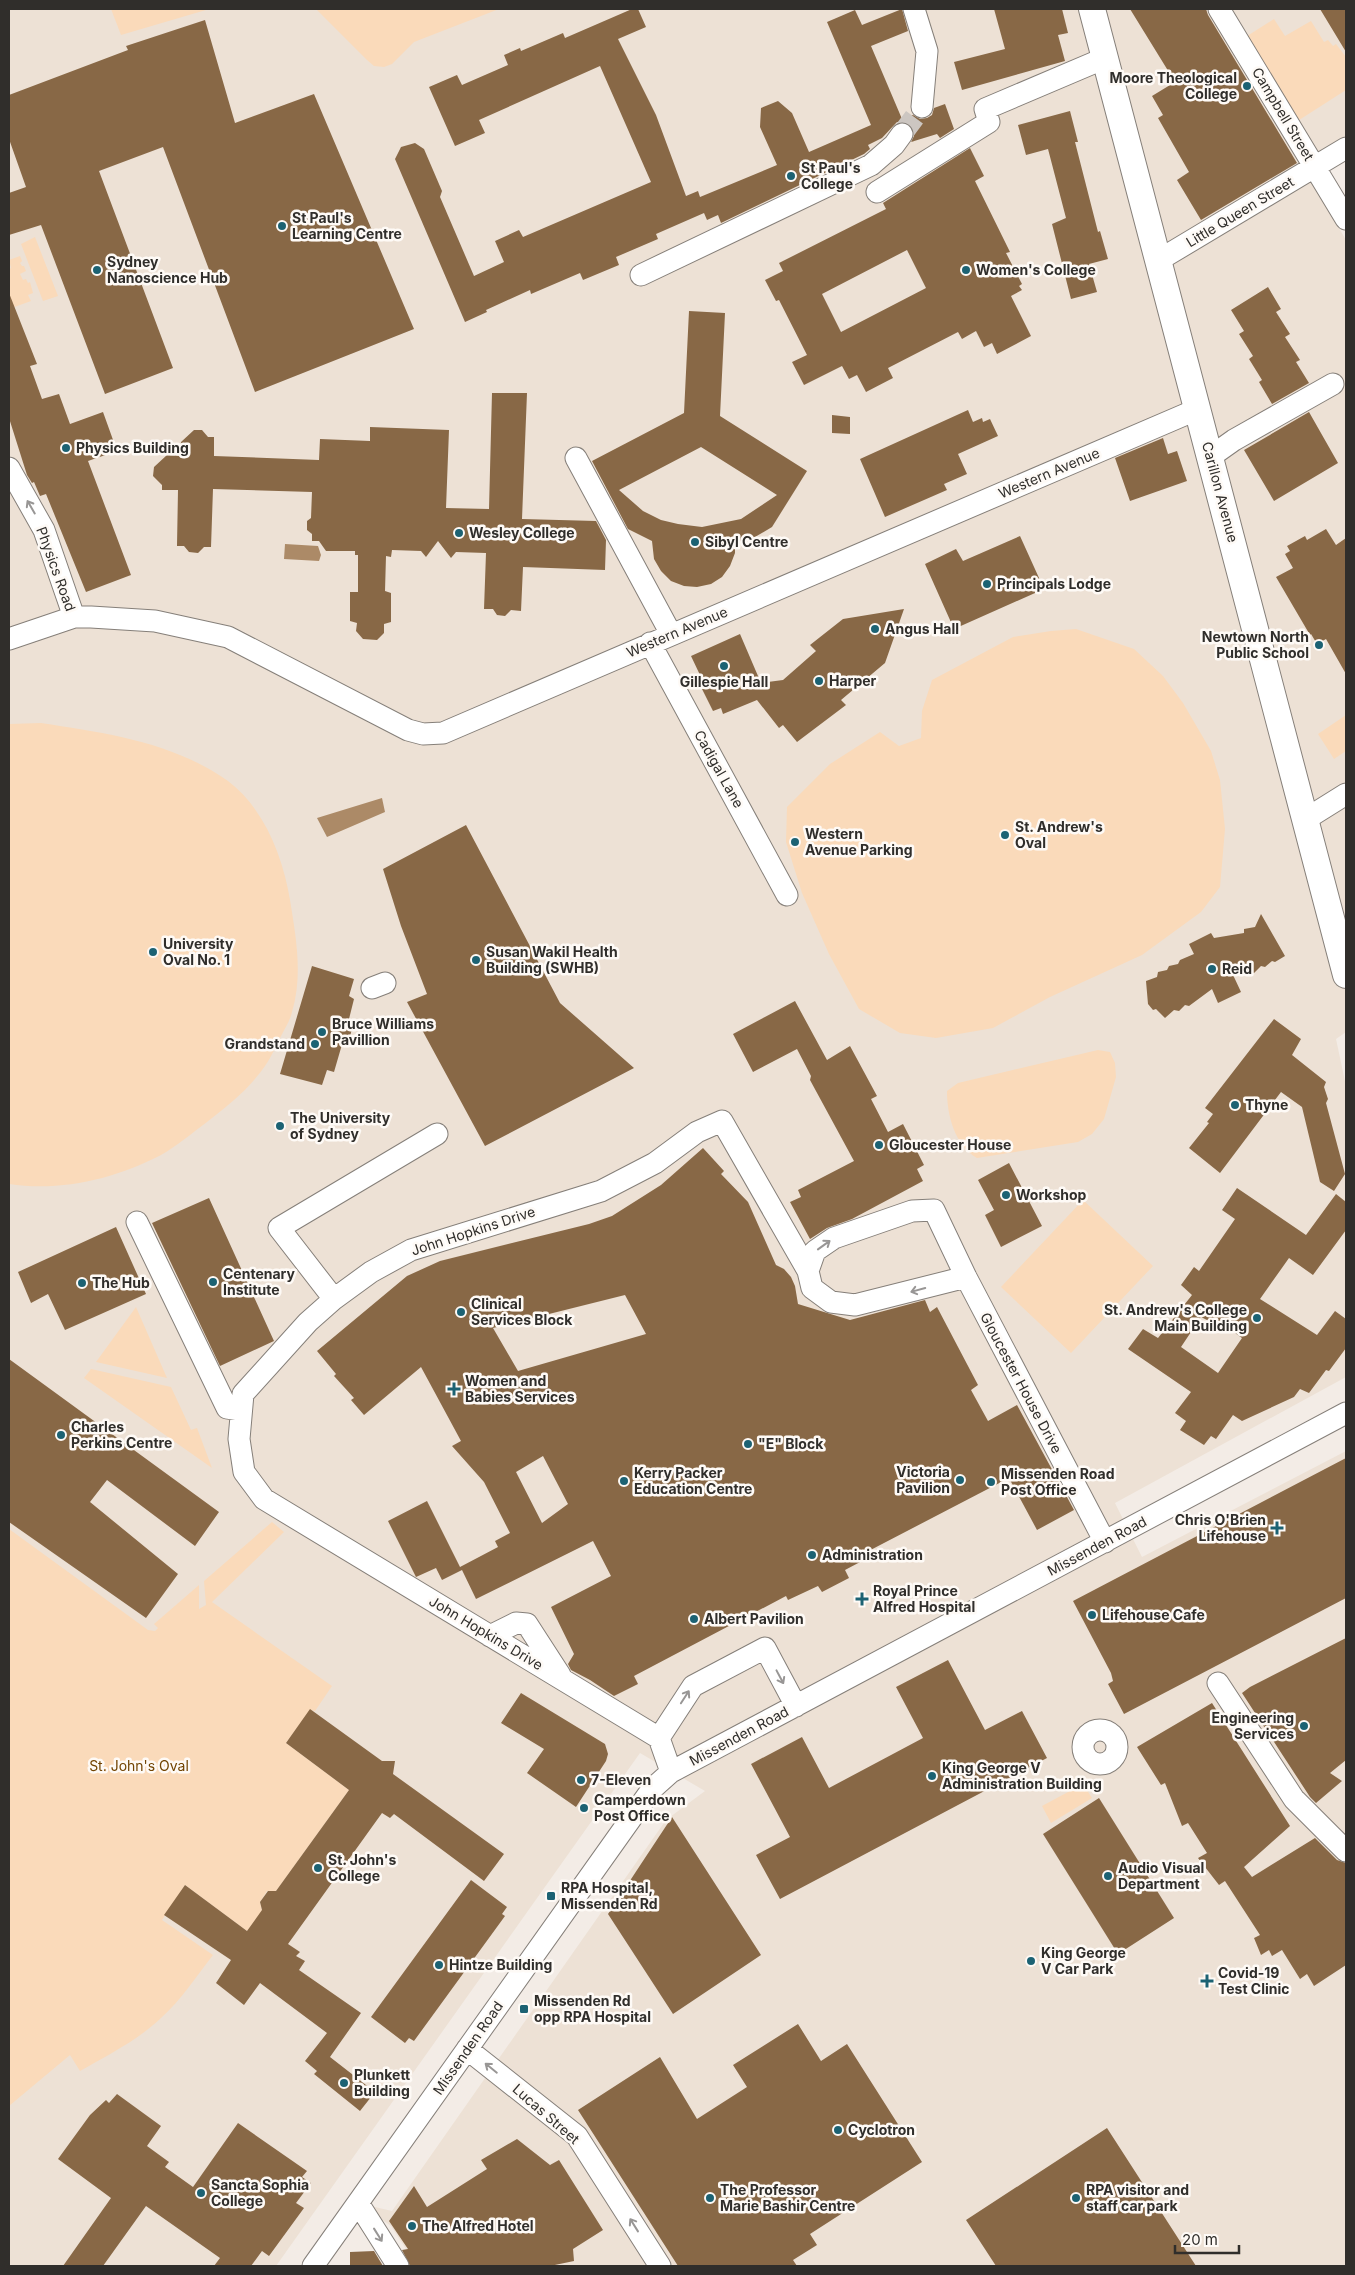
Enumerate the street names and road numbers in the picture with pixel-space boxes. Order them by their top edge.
street label: Campbell Street [1249,64,1318,164]
street label: Little Queen Street [1183,172,1297,250]
street label: Carillon Avenue [1199,440,1242,544]
street label: Western Avenue [996,444,1102,501]
street label: Physics Road [33,524,80,613]
street label: Western Avenue [624,603,730,660]
street label: Cadigal Lane [691,727,748,811]
street label: John Hopkins Drive [409,1202,537,1259]
street label: Gloucester House Drive [977,1309,1066,1456]
street label: Missenden Road [1044,1512,1149,1579]
street label: John Hopkins Drive [426,1592,546,1673]
street label: Missenden Road [686,1702,791,1769]
street label: Missenden Road [429,1998,506,2098]
street label: Lucas Street [509,2080,584,2148]

